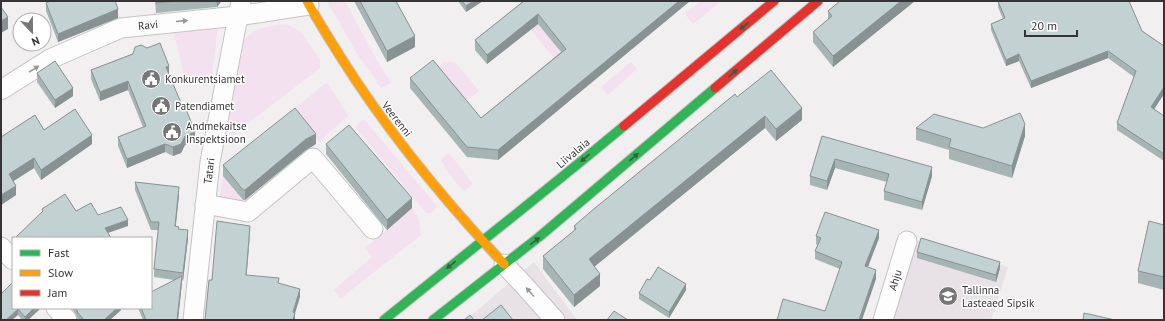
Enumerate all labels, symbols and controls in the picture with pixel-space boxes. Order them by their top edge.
north arrow [12,12,52,52]
scale bar [1025,12,1077,38]
street label: Ravi [137,17,159,33]
one-way arrow [176,18,188,24]
text: 20 m [1031,18,1057,33]
one-way arrow [739,21,750,30]
text: N [30,33,42,49]
one-way arrow [29,65,39,73]
public building icon: Konkurentsiamet [140,68,162,90]
one-way arrow [728,68,739,77]
place label: Konkurentsiamet [165,72,245,86]
public building icon: Patendiamet [150,95,172,117]
street label: Veerenni [378,98,415,139]
place label: Patendiamet [175,99,234,113]
place label: Andmekaitse Inspektsioon [186,119,247,146]
public building icon: Andmekaitse Inspektsioon [161,121,183,143]
street label: Liivalaia [553,135,593,171]
one-way arrow [629,152,639,161]
one-way arrow [580,154,591,163]
street label: Tatari [200,157,218,185]
one-way arrow [529,236,540,245]
legend [12,237,152,309]
text: Fast [48,245,69,260]
one-way arrow [446,261,457,270]
text: Slow [48,265,73,280]
street label: Ahju [885,268,905,292]
place label: Tallinna Lasteaed Sipsik [962,283,1035,310]
text: Jam [47,285,67,300]
school or university icon: Tallinna Lasteaed Sipsik [937,285,959,307]
one-way arrow [525,286,534,297]

